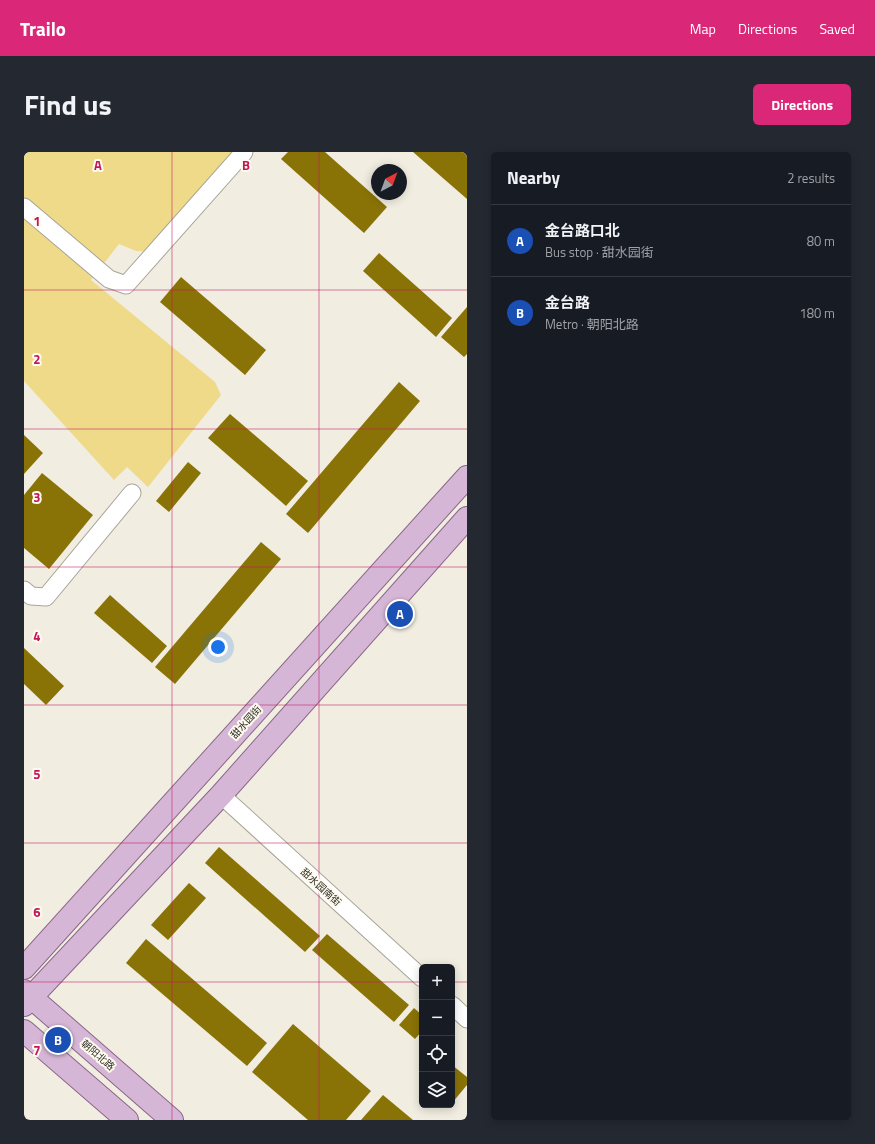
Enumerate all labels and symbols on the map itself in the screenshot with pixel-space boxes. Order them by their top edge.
text: A [94,155,102,175]
text: B [242,155,250,175]
north arrow [371,164,407,200]
text: 1 [33,211,41,231]
text: 2 [33,349,41,369]
text: 3 [33,487,41,507]
pin: A [387,599,413,629]
text: 4 [33,626,41,646]
your location [208,637,228,657]
street label: 甜水园街 [227,702,265,742]
text: 5 [33,764,41,784]
street label: 甜水园南街 [297,865,345,909]
text: 6 [33,902,41,922]
pin: B [45,1025,71,1055]
street label: 朝阳北路 [78,1036,118,1074]
text: 7 [33,1040,41,1060]

